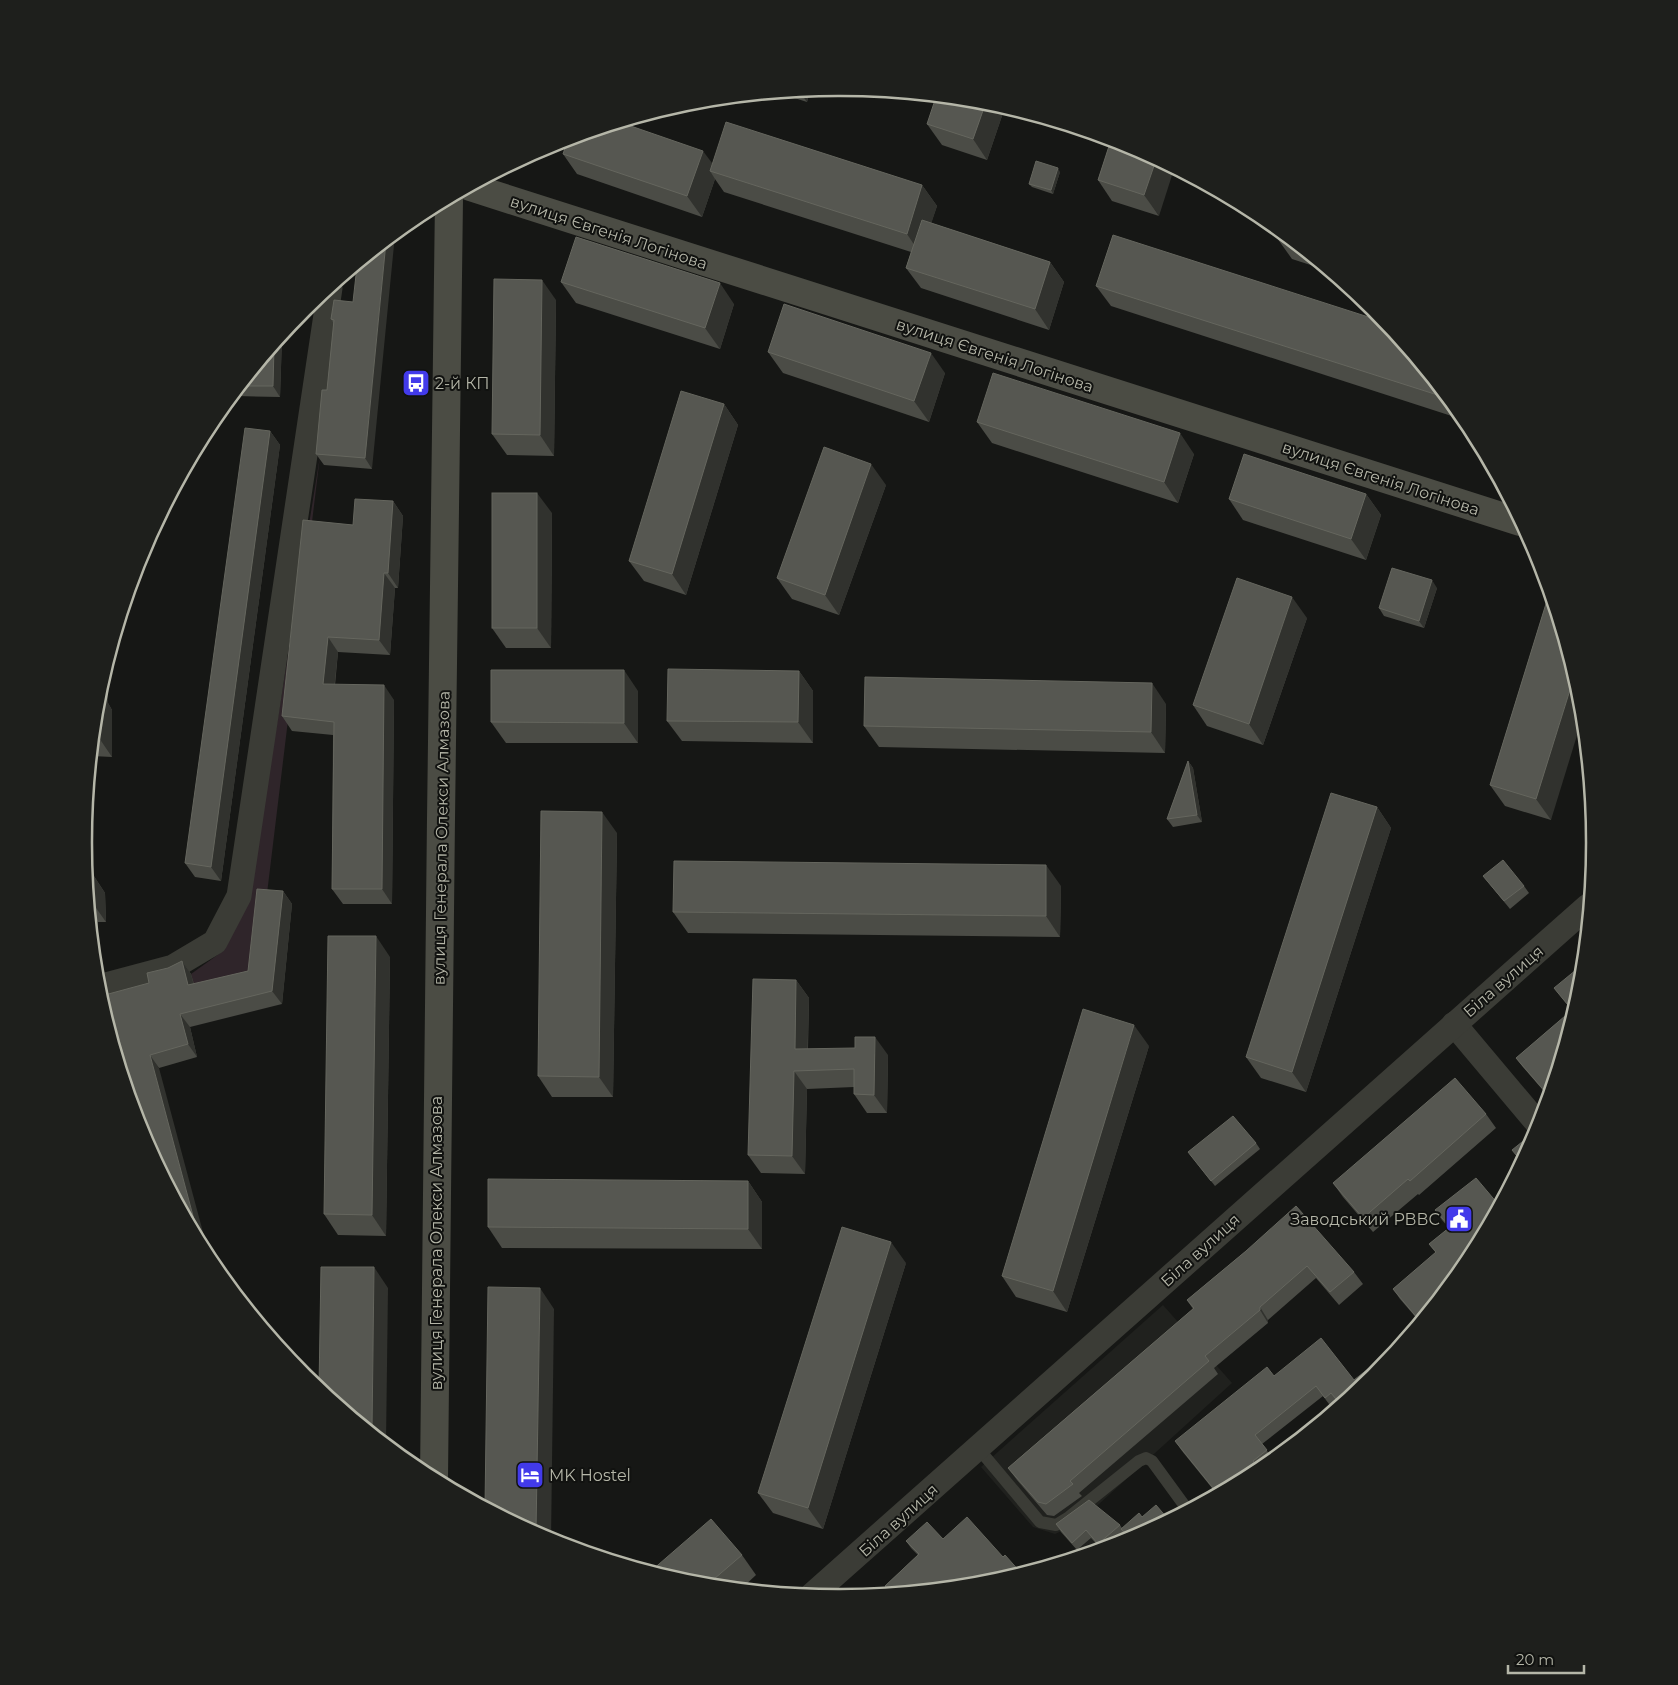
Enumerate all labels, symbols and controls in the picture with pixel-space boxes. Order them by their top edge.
street label: вулиця Євгенія Логінова [508,192,710,273]
street label: вулиця Євгенія Логінова [894,315,1096,396]
bus stop icon: 2-й КП [401,368,431,398]
place label: 2-й КП [435,374,489,393]
street label: вулиця Євгенія Логінова [1280,438,1482,519]
street label: вулиця Генерала Олекси Алмазова [429,691,454,985]
street label: Біла вулиця [1459,942,1547,1021]
street label: вулиця Генерала Олекси Алмазова [427,1096,446,1390]
public building icon: Заводський РВВС [1444,1204,1474,1234]
street label: Біла вулиця [1157,1210,1244,1291]
place label: Заводський РВВС [1290,1210,1440,1229]
hotel icon: MK Hostel [515,1460,545,1490]
place label: MK Hostel [549,1466,631,1485]
street label: Біла вулиця [855,1480,942,1561]
scale bar [1508,1642,1584,1674]
text: 20 m [1516,1650,1554,1669]

